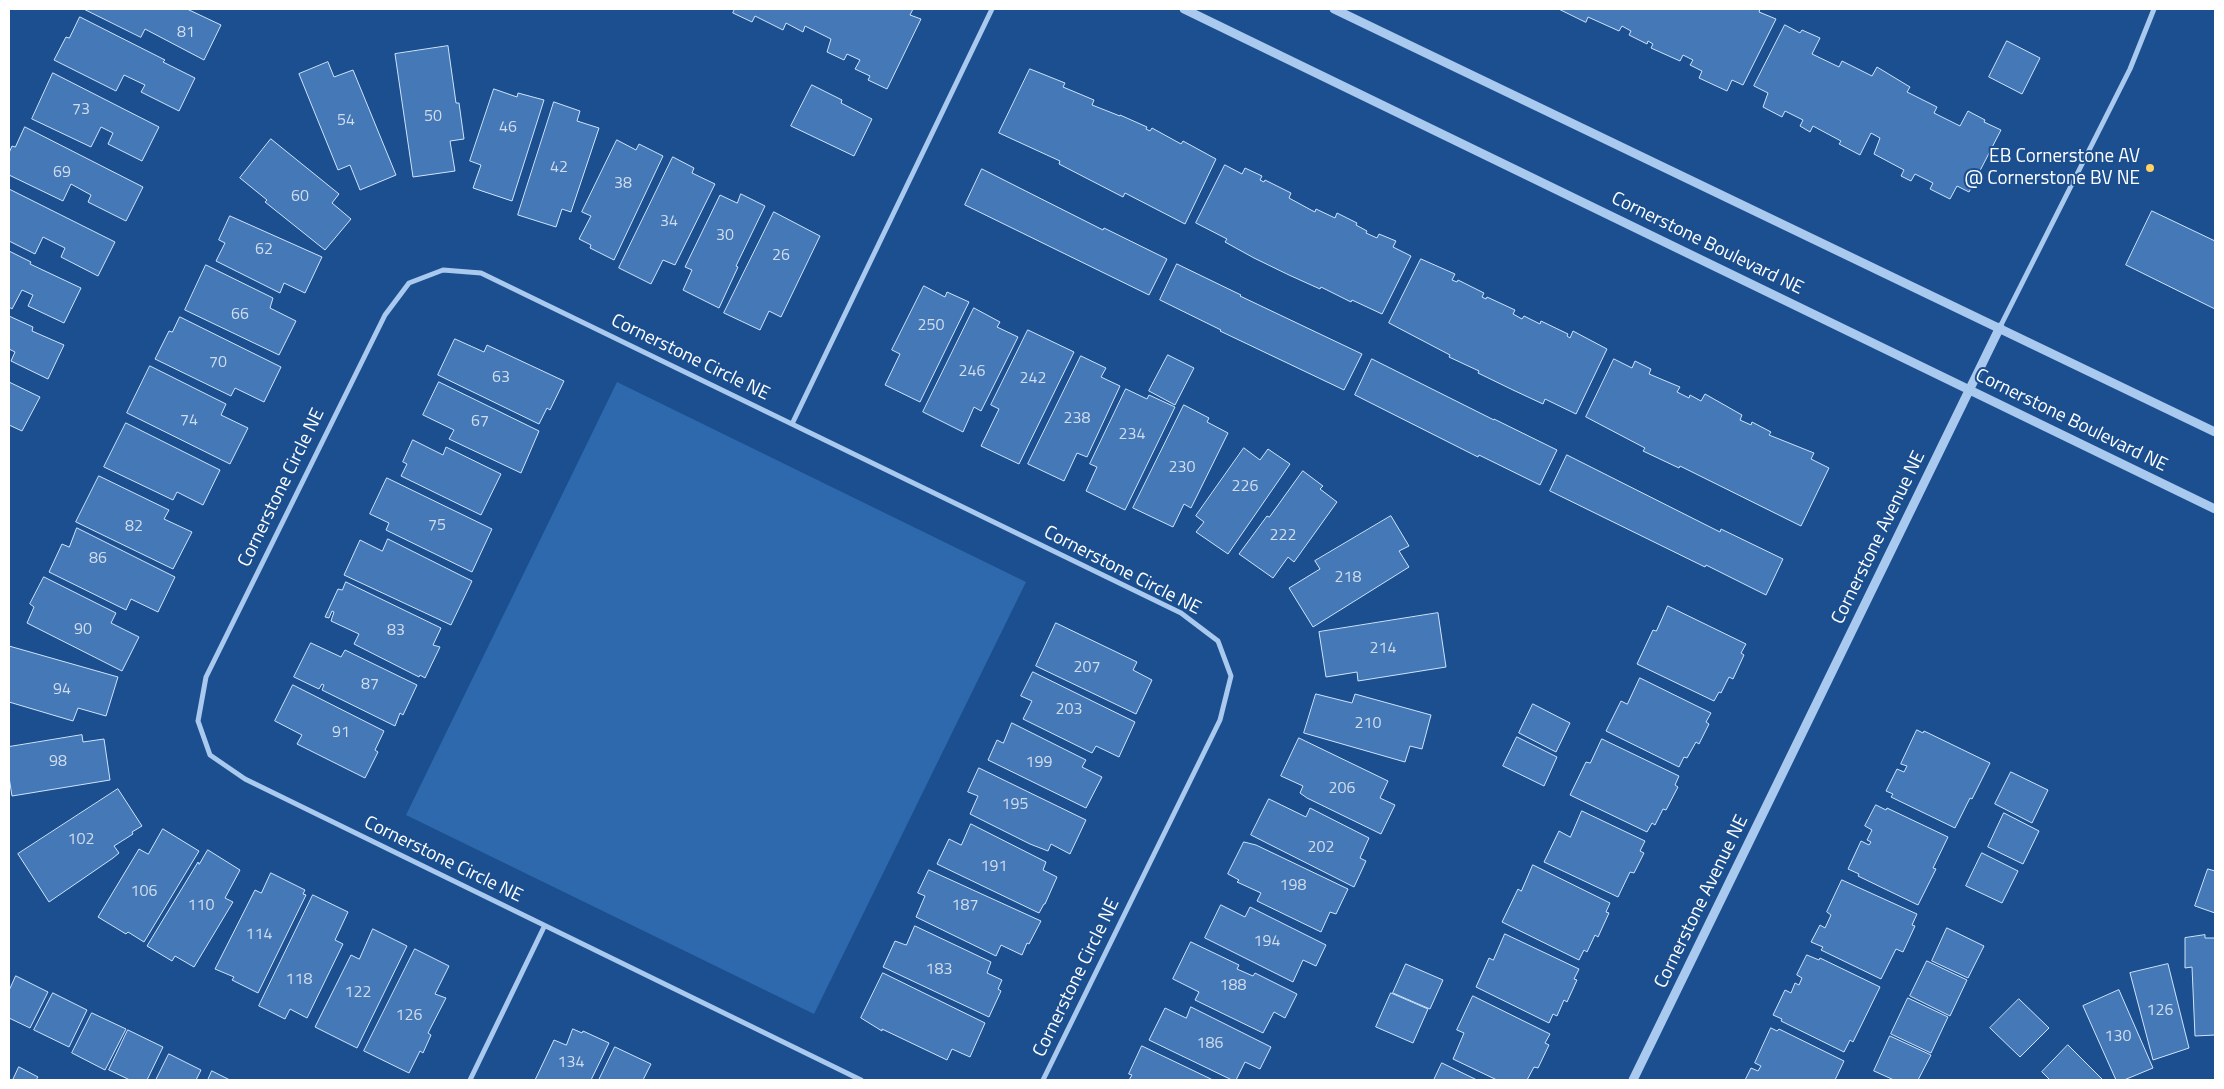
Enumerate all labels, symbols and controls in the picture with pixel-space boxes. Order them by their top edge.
house number: 81 [177,23,195,43]
house number: 73 [72,100,90,120]
house number: 50 [424,107,442,127]
house number: 54 [337,111,355,131]
house number: 46 [499,118,517,138]
place label: EB Cornerstone AV @ Cornerstone BV NE [1965,146,2140,190]
house number: 42 [550,158,568,178]
marker: EB Cornerstone AV @ Cornerstone BV NE [2144,162,2156,174]
house number: 69 [53,163,71,183]
house number: 38 [614,174,632,194]
house number: 60 [291,187,309,207]
street label: Cornerstone Boulevard NE [1607,188,1807,300]
house number: 34 [660,212,678,232]
house number: 30 [716,226,734,246]
house number: 62 [255,240,273,260]
house number: 26 [772,246,790,266]
house number: 66 [231,305,249,325]
street label: Cornerstone Circle NE [607,310,773,406]
house number: 250 [918,316,944,336]
house number: 70 [209,353,227,373]
house number: 246 [959,362,985,382]
street label: Cornerstone Boulevard NE [1971,365,2171,477]
house number: 63 [492,368,510,388]
house number: 242 [1020,369,1046,389]
street label: Cornerstone Circle NE [234,405,330,571]
house number: 238 [1064,409,1090,429]
house number: 74 [180,411,198,431]
house number: 67 [471,412,489,432]
house number: 234 [1119,425,1145,445]
street label: Cornerstone Avenue NE [1827,448,1931,628]
house number: 230 [1169,458,1195,478]
house number: 226 [1232,477,1258,497]
house number: 75 [428,516,446,536]
house number: 82 [125,517,143,537]
street label: Cornerstone Circle NE [1040,522,1204,620]
house number: 222 [1270,526,1296,546]
house number: 86 [89,549,107,569]
house number: 218 [1335,568,1361,588]
house number: 90 [74,620,92,640]
house number: 83 [387,621,405,641]
house number: 214 [1370,639,1396,659]
house number: 207 [1074,658,1100,678]
house number: 87 [361,675,379,695]
house number: 94 [53,680,71,700]
house number: 203 [1056,700,1082,720]
house number: 210 [1355,714,1381,734]
house number: 91 [332,723,350,743]
house number: 98 [49,752,67,772]
house number: 199 [1026,753,1052,773]
house number: 206 [1329,779,1355,799]
house number: 195 [1002,795,1028,815]
street label: Cornerstone Circle NE [360,812,526,908]
street label: Cornerstone Avenue NE [1650,812,1754,992]
house number: 102 [68,830,94,850]
house number: 202 [1308,838,1334,858]
house number: 191 [981,857,1007,877]
house number: 198 [1280,876,1306,896]
house number: 106 [131,882,157,902]
street label: Cornerstone Circle NE [1029,895,1125,1061]
house number: 110 [188,896,214,916]
house number: 187 [952,896,978,916]
house number: 114 [246,925,272,945]
house number: 194 [1254,932,1280,952]
house number: 183 [926,960,952,980]
house number: 118 [286,970,312,990]
house number: 188 [1220,976,1246,996]
house number: 122 [345,983,371,1003]
house number: 126 [2147,1001,2173,1021]
house number: 126 [396,1006,422,1026]
house number: 130 [2105,1027,2131,1047]
house number: 186 [1197,1034,1223,1054]
house number: 134 [558,1053,584,1073]

